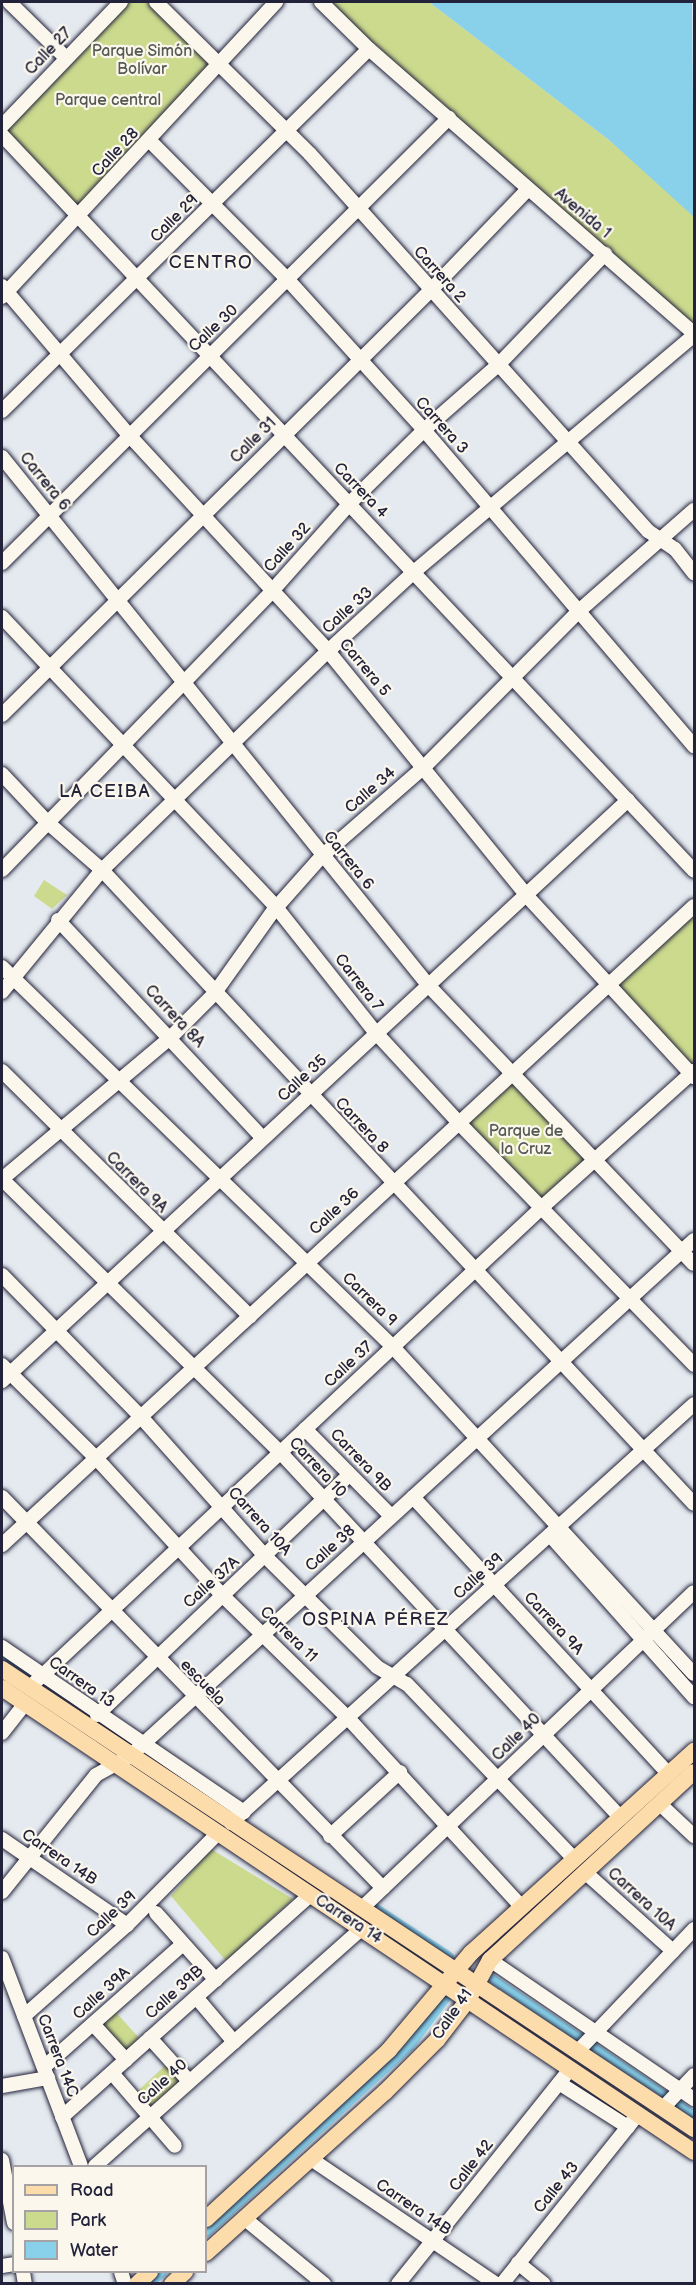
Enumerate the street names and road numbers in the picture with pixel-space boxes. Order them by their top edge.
street label: Calle 27 [22,24,76,80]
street label: Calle 28 [89,125,143,181]
street label: Avenida 1 [550,185,614,243]
street label: Calle 29 [147,191,203,247]
street label: Carrera 2 [409,243,469,307]
street label: Calle 30 [185,301,243,357]
street label: Carrera 3 [411,394,471,458]
street label: Calle 31 [227,414,281,468]
street label: Carrera 6 [15,449,73,515]
street label: Carrera 4 [329,459,391,523]
street label: Calle 32 [261,519,315,577]
street label: Calle 33 [319,583,377,639]
street label: Carrera 5 [334,635,394,701]
street label: Calle 34 [342,764,400,818]
street label: Carrera 6 [319,828,377,894]
street label: Carrera 7 [330,950,386,1016]
street label: Carrera 8A [140,982,208,1052]
street label: Calle 35 [274,1051,332,1107]
street label: Carrera 8 [330,1094,392,1158]
street label: Carrera 9A [101,1148,171,1218]
street label: Calle 36 [306,1184,364,1240]
street label: Carrera 9 [337,1269,401,1331]
street label: Calle 37 [321,1338,377,1392]
street label: Carrera 9B [325,1425,395,1497]
street label: Carrera 10 [284,1434,350,1502]
street label: Carrera 10A [223,1484,295,1560]
street label: Calle 38 [302,1522,360,1576]
street label: Calle 39 [450,1550,508,1604]
street label: Calle 37A [180,1553,244,1613]
street label: Carrera 9A [519,1589,587,1659]
street label: Carrera 11 [255,1603,321,1667]
street label: Carrera 13 [44,1653,118,1713]
street label: escuela [175,1656,229,1710]
street label: Calle 40 [489,1710,545,1766]
street label: Carrera 14B [18,1826,100,1890]
street label: Carrera 10A [603,1864,679,1936]
street label: Calle 39 [83,1887,141,1943]
street label: Carrera 14 [311,1891,385,1949]
street label: Calle 39B [142,1962,208,2024]
street label: Calle 39A [70,1963,134,2025]
street label: Calle 41 [429,1986,477,2044]
street label: Carrera 14C [32,2012,82,2100]
street label: Calle 40 [134,2056,192,2110]
street label: Calle 42 [446,2136,498,2196]
street label: Calle 43 [530,2158,584,2218]
street label: Carrera 14B [372,2176,454,2240]

